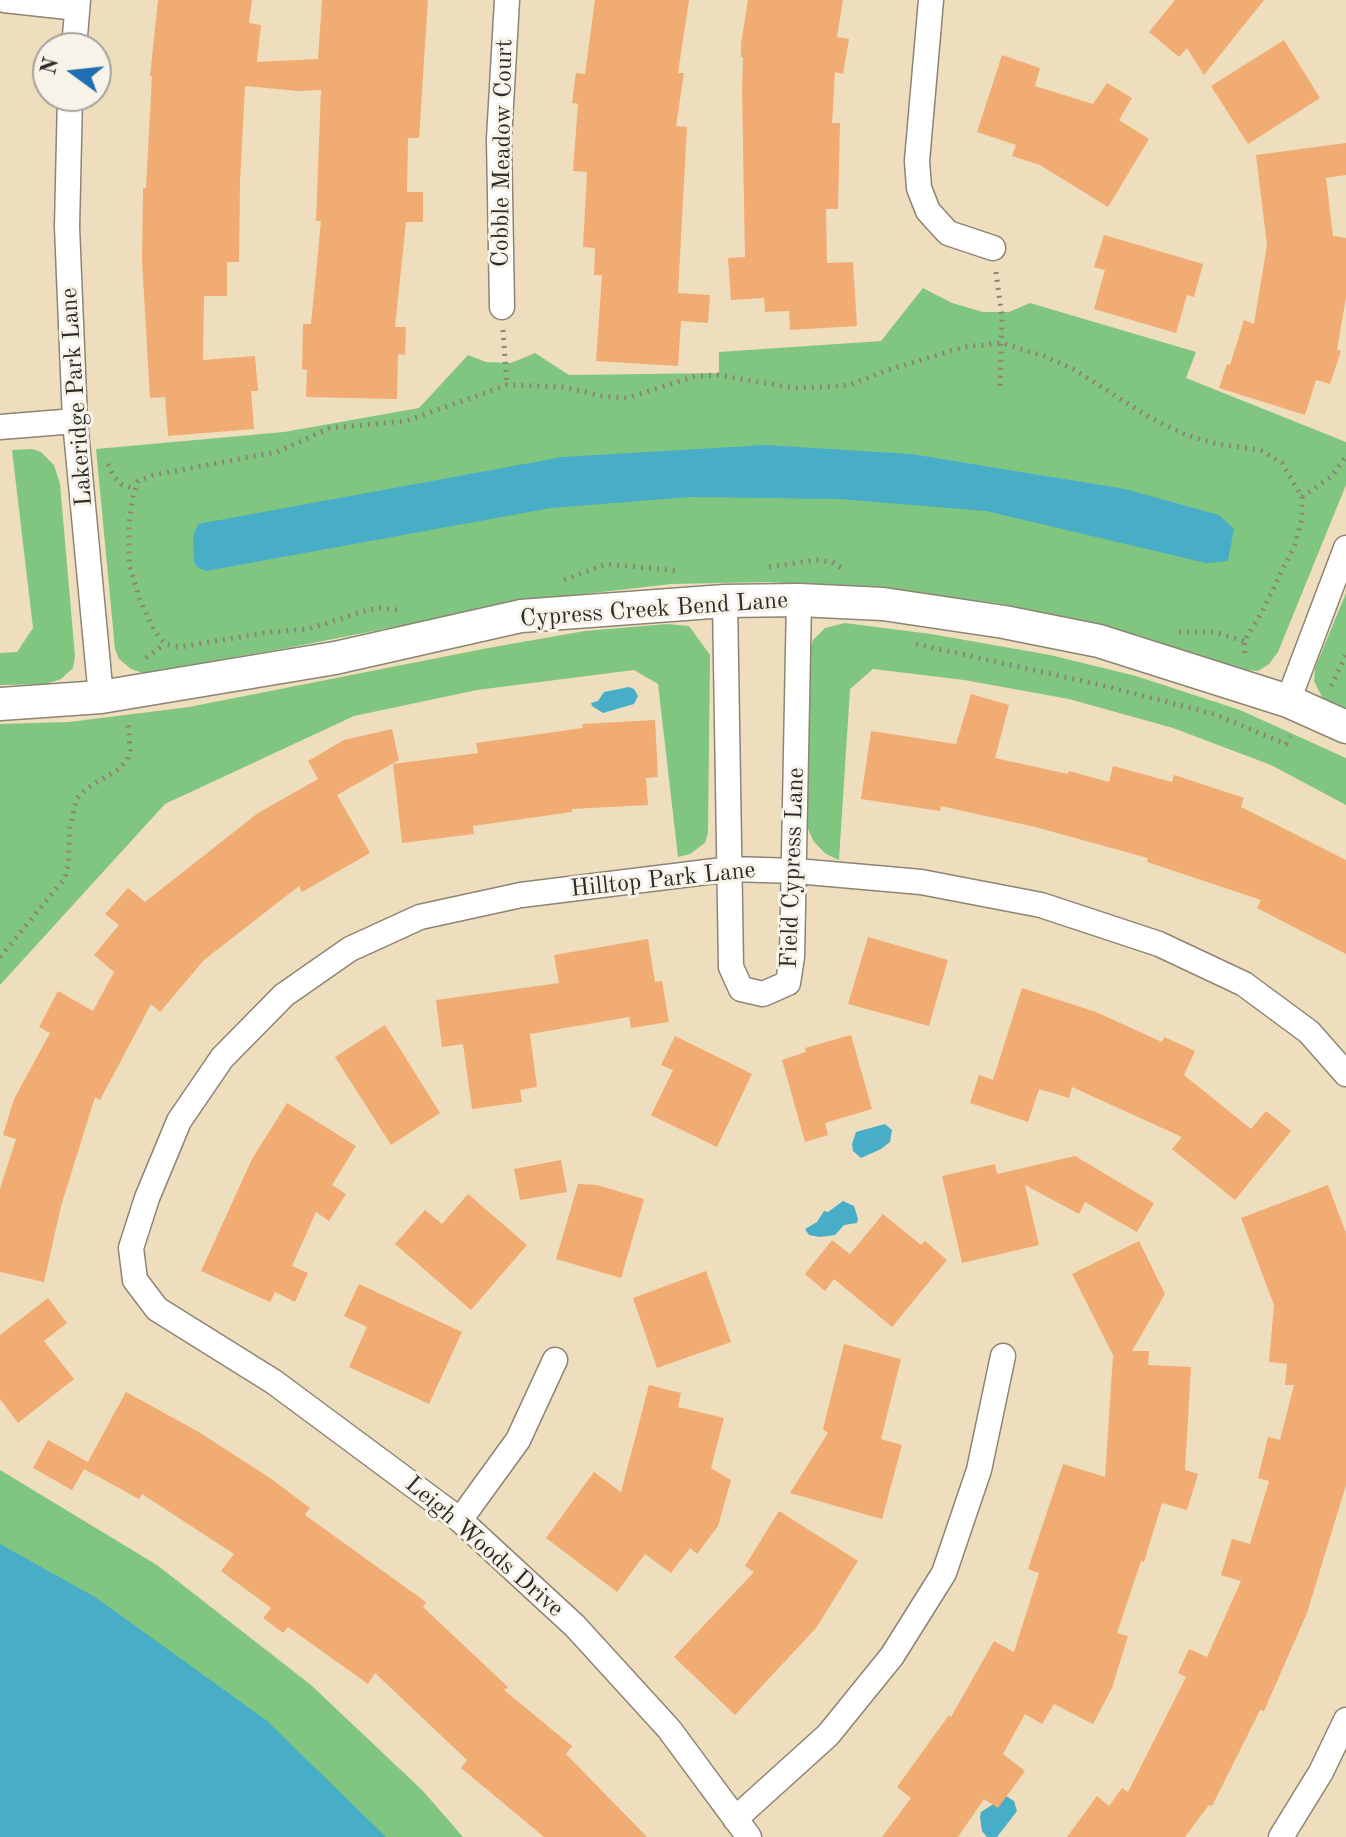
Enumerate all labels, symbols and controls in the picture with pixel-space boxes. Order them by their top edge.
north arrow [32,32,112,112]
street label: Cobble Meadow Court [487,39,519,267]
text: N [38,55,64,77]
street label: Lakeridge Park Lane [55,287,99,507]
street label: Cypress Creek Bend Lane [519,586,789,634]
street label: Field Cypress Lane [775,767,811,969]
street label: Hilltop Park Lane [569,856,757,904]
street label: Leigh Woods Drive [399,1470,569,1624]

